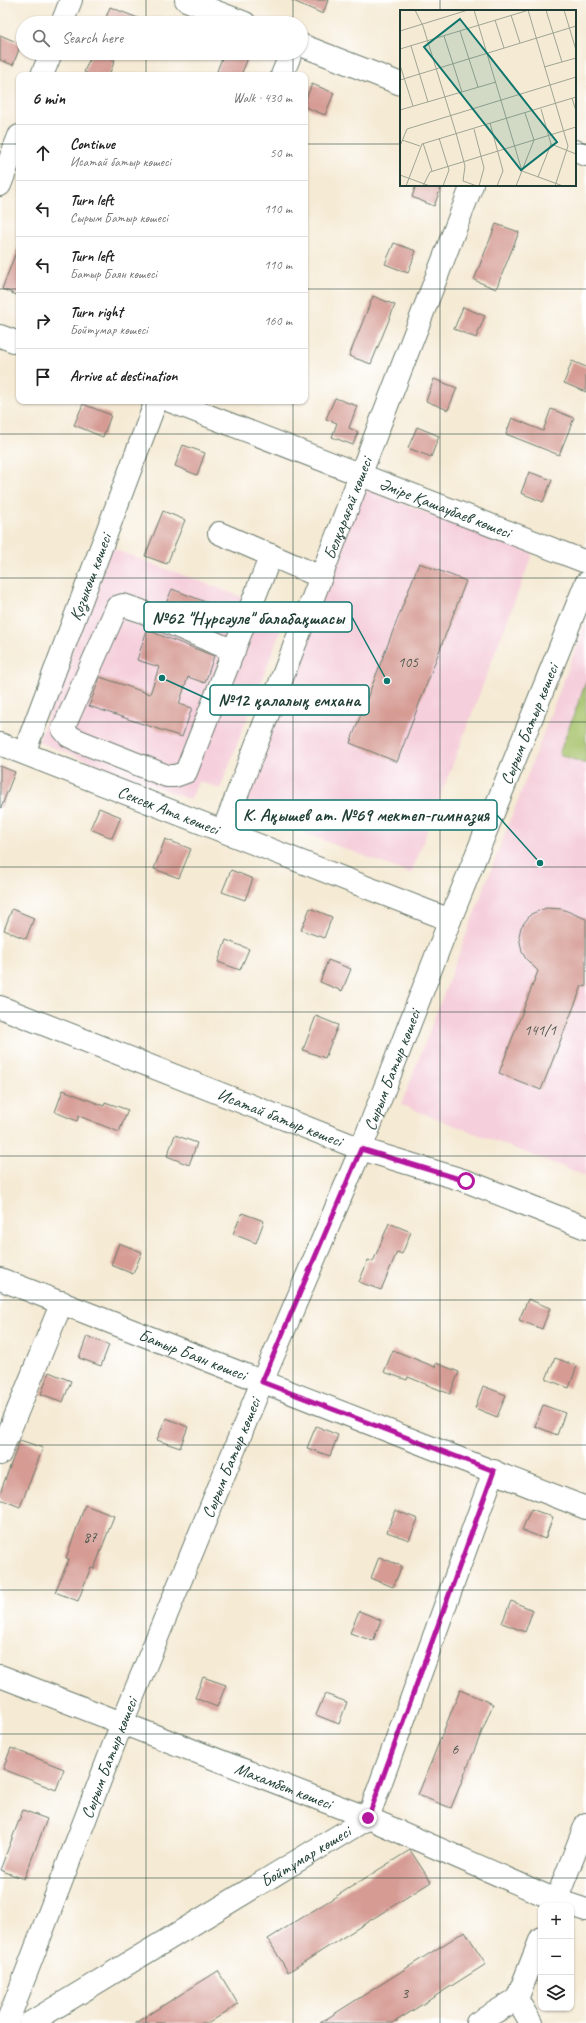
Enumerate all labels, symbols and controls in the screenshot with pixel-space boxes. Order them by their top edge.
inset map [400,10,576,186]
search box [16,16,308,60]
icon: search [30,27,52,49]
text: Search here [62,29,123,48]
text: 6 min [32,88,65,109]
text: Walk · 430 m [233,90,292,106]
text: Continue [70,135,115,154]
icon: ahead [32,142,54,164]
text: 50 m [270,145,292,161]
text: Исатай батыр көшесі [70,154,171,170]
text: Turn left [70,191,113,210]
icon: left [32,198,54,220]
text: 110 m [264,201,292,217]
text: Сырым Батыр көшесі [70,210,168,226]
text: Turn left [70,247,113,266]
icon: left [32,254,54,276]
text: 110 m [264,257,292,273]
text: Батыр Баян көшесі [70,266,157,282]
text: Turn right [70,303,123,322]
icon: right [32,310,54,332]
text: 160 m [264,313,292,329]
text: Бойтұмар көшесі [70,322,148,338]
icon: arrive [32,366,54,388]
text: Arrive at destination [70,367,177,386]
street label: Белқарағай көшесі [319,453,378,562]
street label: Әміре Қашаубаев көшесі [376,473,515,544]
street label: Қозыкөш көшесі [65,529,117,624]
callout: №62 "Нұрсәуле" балабақшасы [144,602,352,632]
text: №62 "Нұрсәуле" балабақшасы [152,607,346,629]
house number: 105 [398,653,419,672]
street label: Сырым Батыр көшесі [496,659,564,788]
callout: №12 қалалық емхана [210,685,369,715]
text: №12 қалалық емхана [218,689,362,711]
street label: Сексек Ата көшесі [115,781,224,840]
callout: К. Ақышев ат. №69 мектеп-гимназия [236,800,497,830]
text: К. Ақышев ат. №69 мектеп-гимназия [243,804,491,827]
street label: Сырым Батыр көшесі [359,1005,426,1134]
house number: 141/1 [524,1021,557,1040]
street label: Исатай батыр көшесі [215,1084,347,1152]
route start [457,1172,475,1190]
street label: Батыр Баян көшесі [136,1324,251,1386]
street label: Сырым Батыр көшесі [197,1393,266,1521]
house number: 87 [83,1528,98,1547]
street label: Сырым Батыр көшесі [76,1693,143,1822]
house number: 6 [452,1740,460,1759]
street label: Махамбет көшесі [232,1758,337,1815]
route end [359,1809,377,1827]
street label: Бойтұмар көшесі [257,1820,356,1892]
map controls [538,1903,574,2011]
button: + [538,1903,574,1939]
button: − [538,1939,574,1975]
button: layers [538,1975,574,2011]
house number: 3 [402,1984,410,2003]

